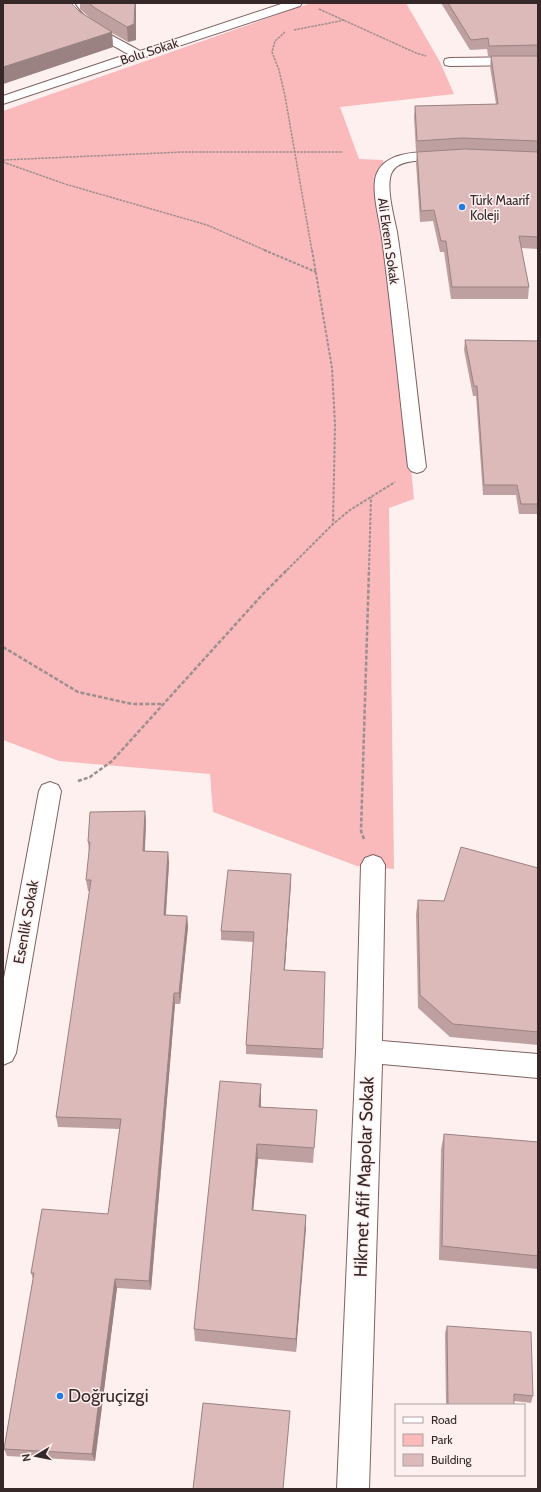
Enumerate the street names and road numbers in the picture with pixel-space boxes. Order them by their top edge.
street label: Bolu Sokak [118,34,180,68]
street label: Ali Ekrem Sokak [375,197,403,285]
street label: Esenlik Sokak [10,878,42,965]
street label: Hikmet Afif Mapolar Sokak [350,1075,379,1278]

